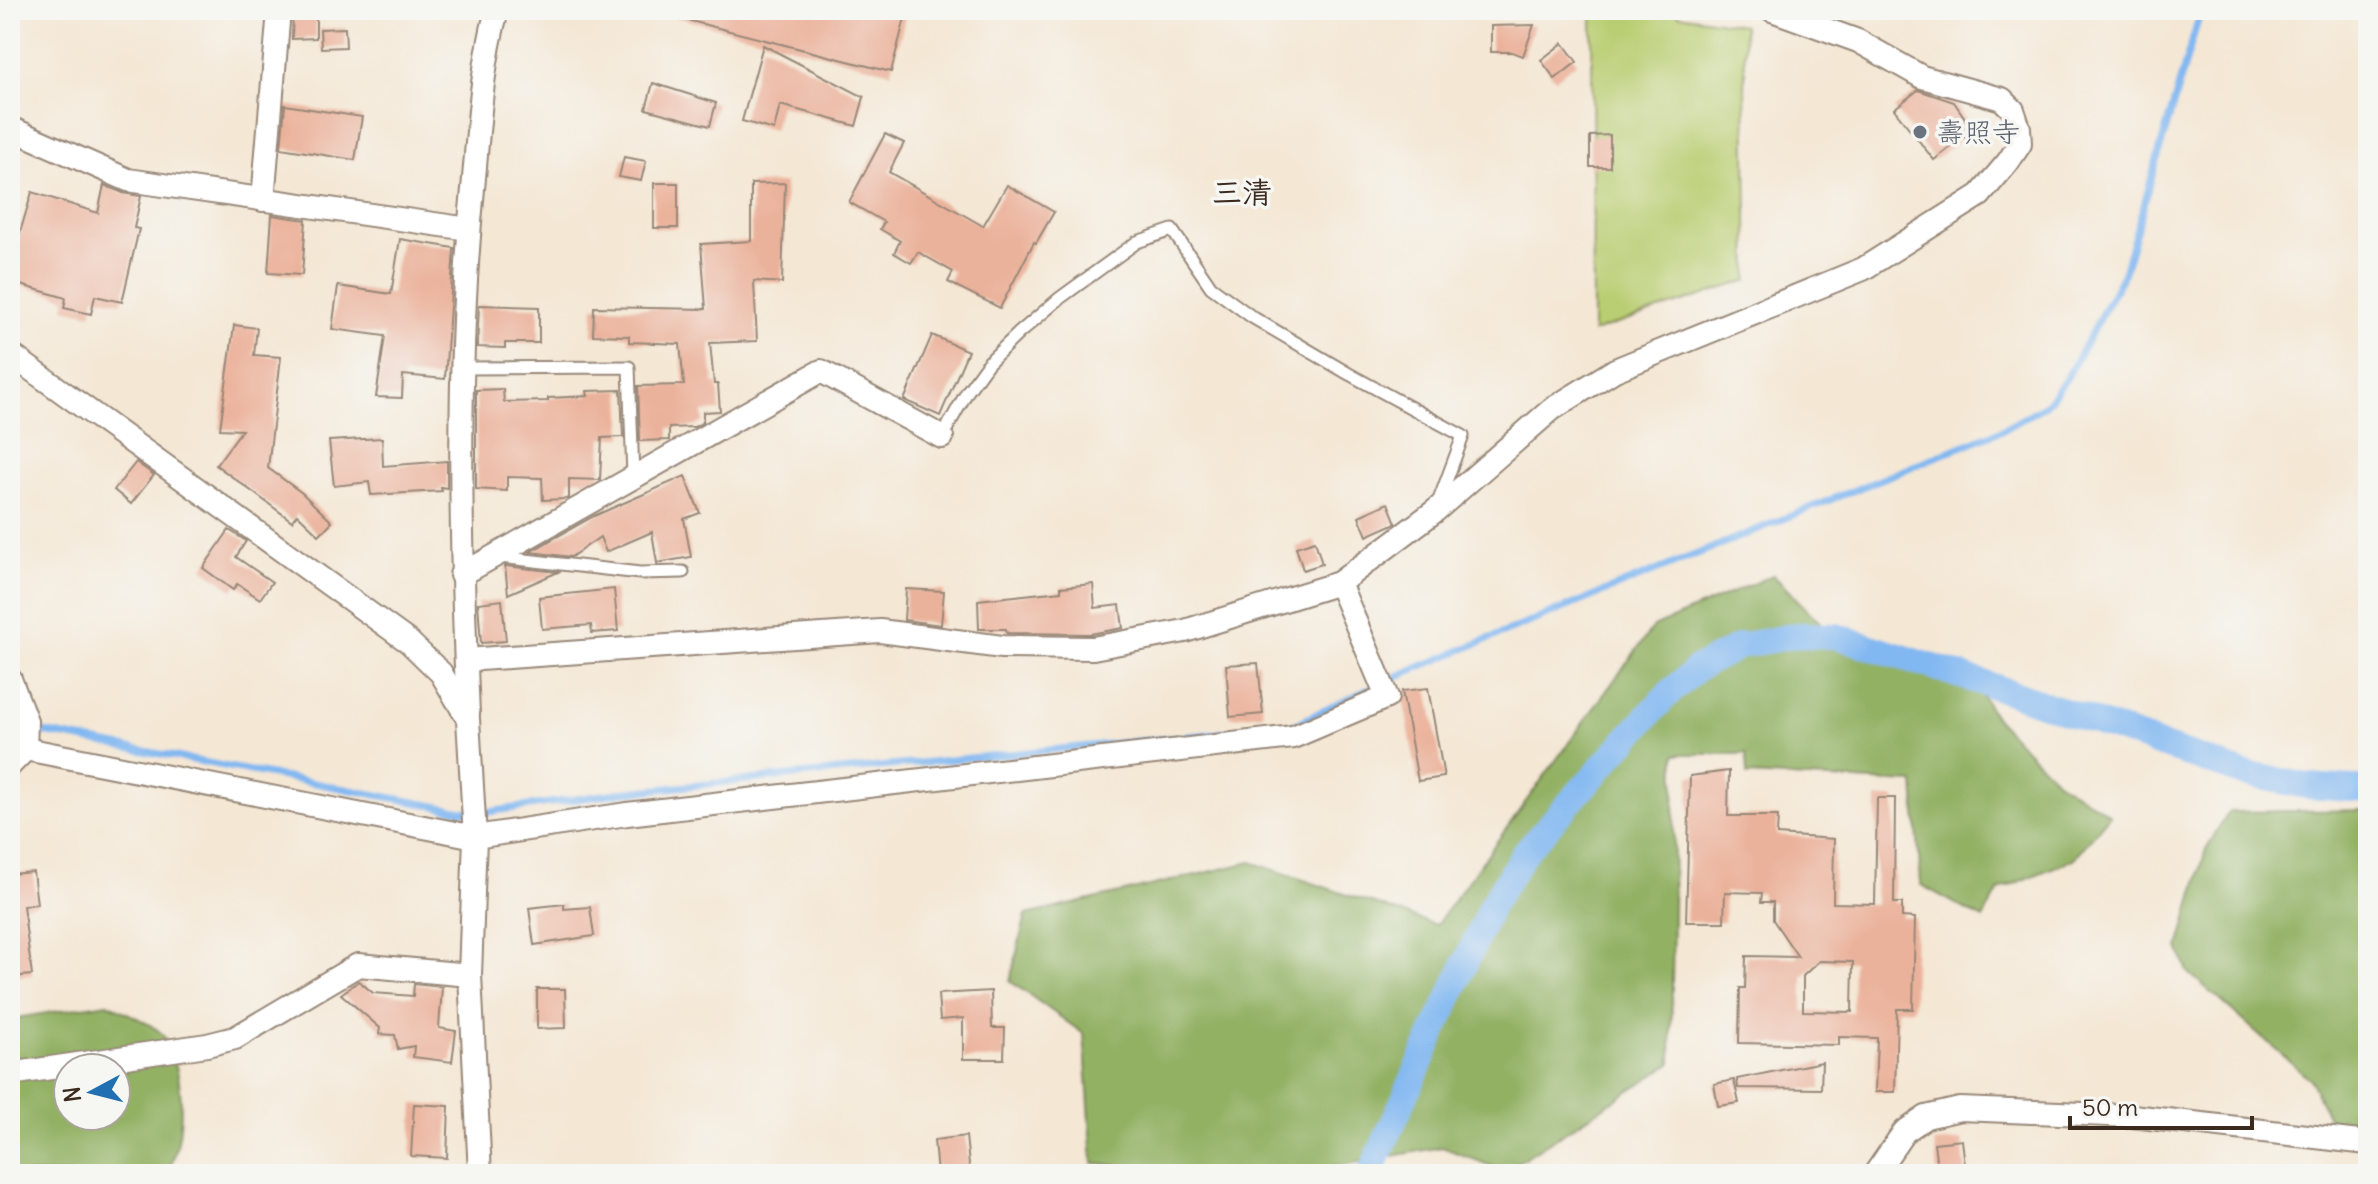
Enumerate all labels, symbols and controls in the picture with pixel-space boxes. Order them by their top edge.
place label: 壽照寺 [1936,114,2020,150]
marker: 壽照寺 [1911,123,1929,141]
district label: 三清 [1212,173,1272,211]
north arrow [52,1052,132,1132]
scale bar [2070,1080,2252,1130]
text: N [57,1085,87,1104]
text: 50 m [2082,1092,2138,1122]

